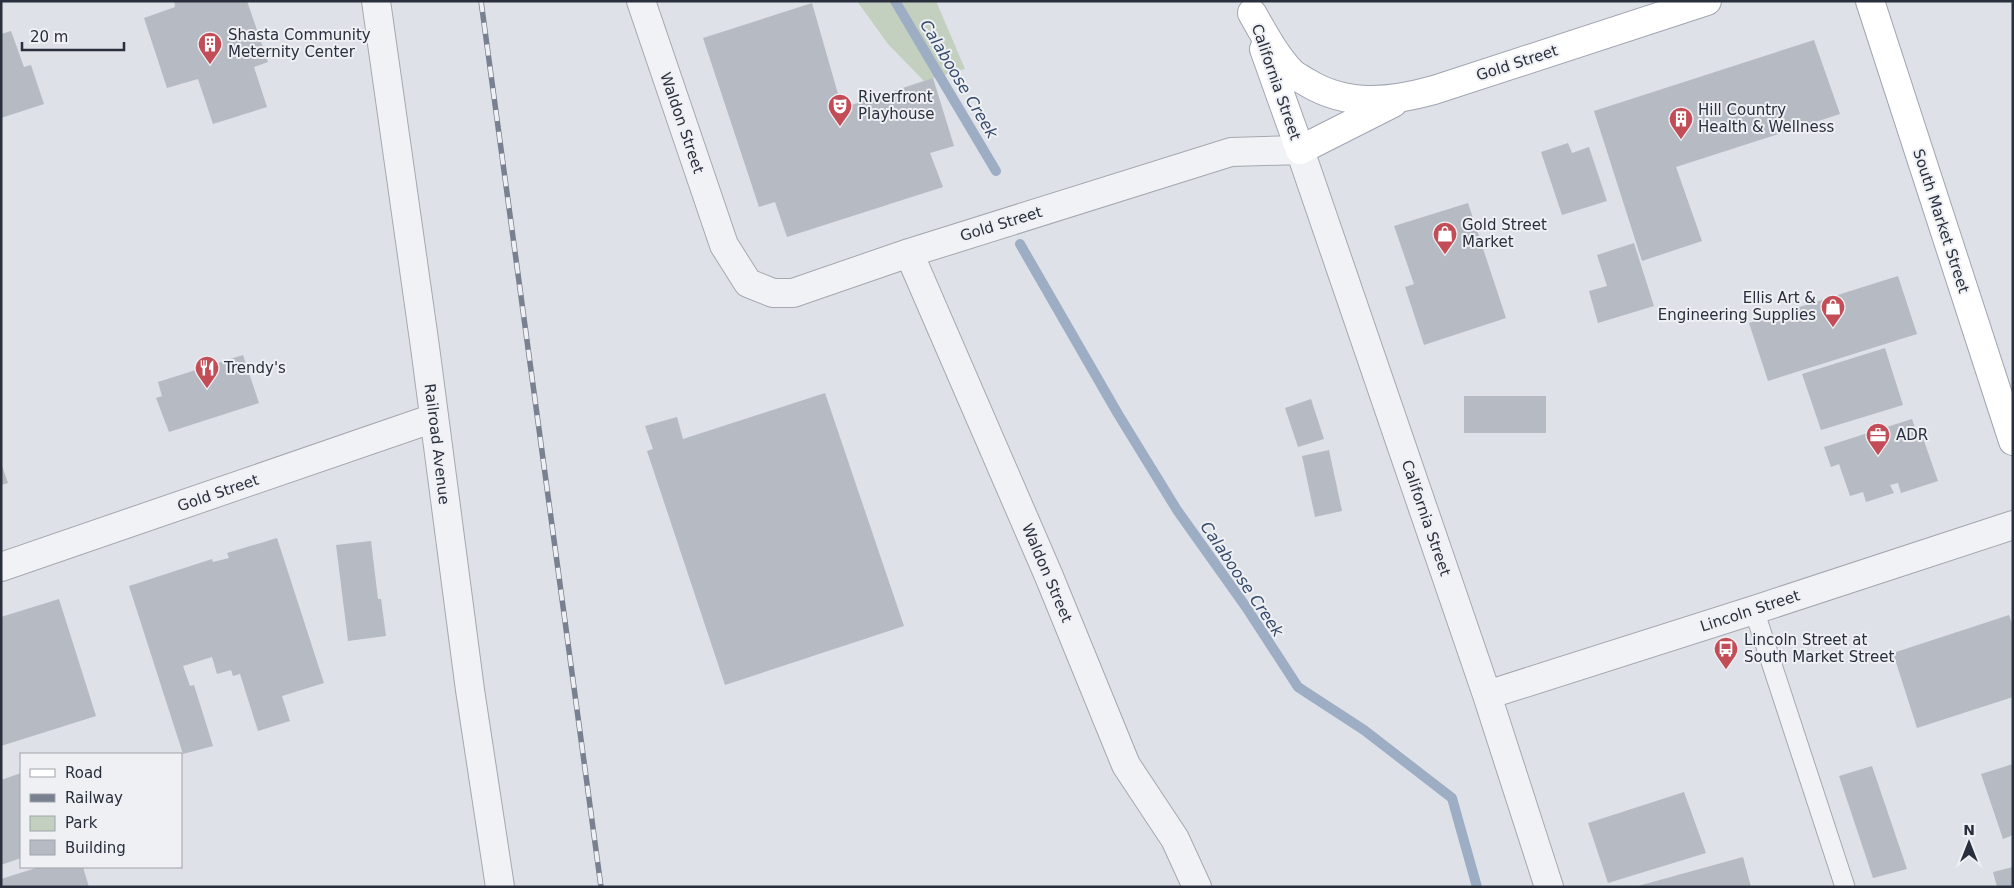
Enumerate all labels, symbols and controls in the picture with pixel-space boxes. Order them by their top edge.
water label: Calaboose Creek [916,16,1002,142]
scale bar [22,20,125,52]
street label: California Street [1248,22,1304,143]
place label: Shasta Community Meternity Center [228,26,371,61]
text: 20 m [30,28,68,46]
building icon: Shasta Community Meternity Center [197,31,223,65]
street label: Gold Street [1474,41,1560,85]
street label: Waldon Street [656,70,708,176]
place label: Riverfront Playhouse [858,88,935,123]
theatre icon: Riverfront Playhouse [827,93,853,127]
place label: Hill Country Health & Wellness [1698,101,1835,136]
building icon: Hill Country Health & Wellness [1668,106,1694,140]
street label: South Market Street [1909,147,1973,295]
street label: Gold Street [958,203,1044,245]
place label: Gold Street Market [1462,216,1547,251]
shop icon: Gold Street Market [1432,221,1458,255]
place label: Ellis Art & Engineering Supplies [1658,289,1816,324]
shop icon: Ellis Art & Engineering Supplies [1820,294,1846,328]
restaurant icon: Trendy's [194,355,220,389]
place label: Trendy's [223,359,286,377]
street label: Railroad Avenue [421,382,453,506]
office icon: ADR [1865,422,1891,456]
place label: ADR [1896,426,1928,444]
street label: California Street [1398,458,1454,579]
street label: Gold Street [175,471,261,515]
water label: Calaboose Creek [1196,518,1288,641]
street label: Waldon Street [1018,521,1076,625]
street label: Lincoln Street [1698,586,1802,636]
place label: Lincoln Street at South Market Street [1744,631,1894,666]
bus stop icon: Lincoln Street at South Market Street [1713,636,1739,670]
legend [20,753,182,868]
text: Road [65,764,103,782]
text: Railway [65,789,123,807]
text: Park [65,814,98,832]
north arrow [1944,818,1994,868]
text: N [1963,822,1975,838]
text: Building [65,839,126,857]

